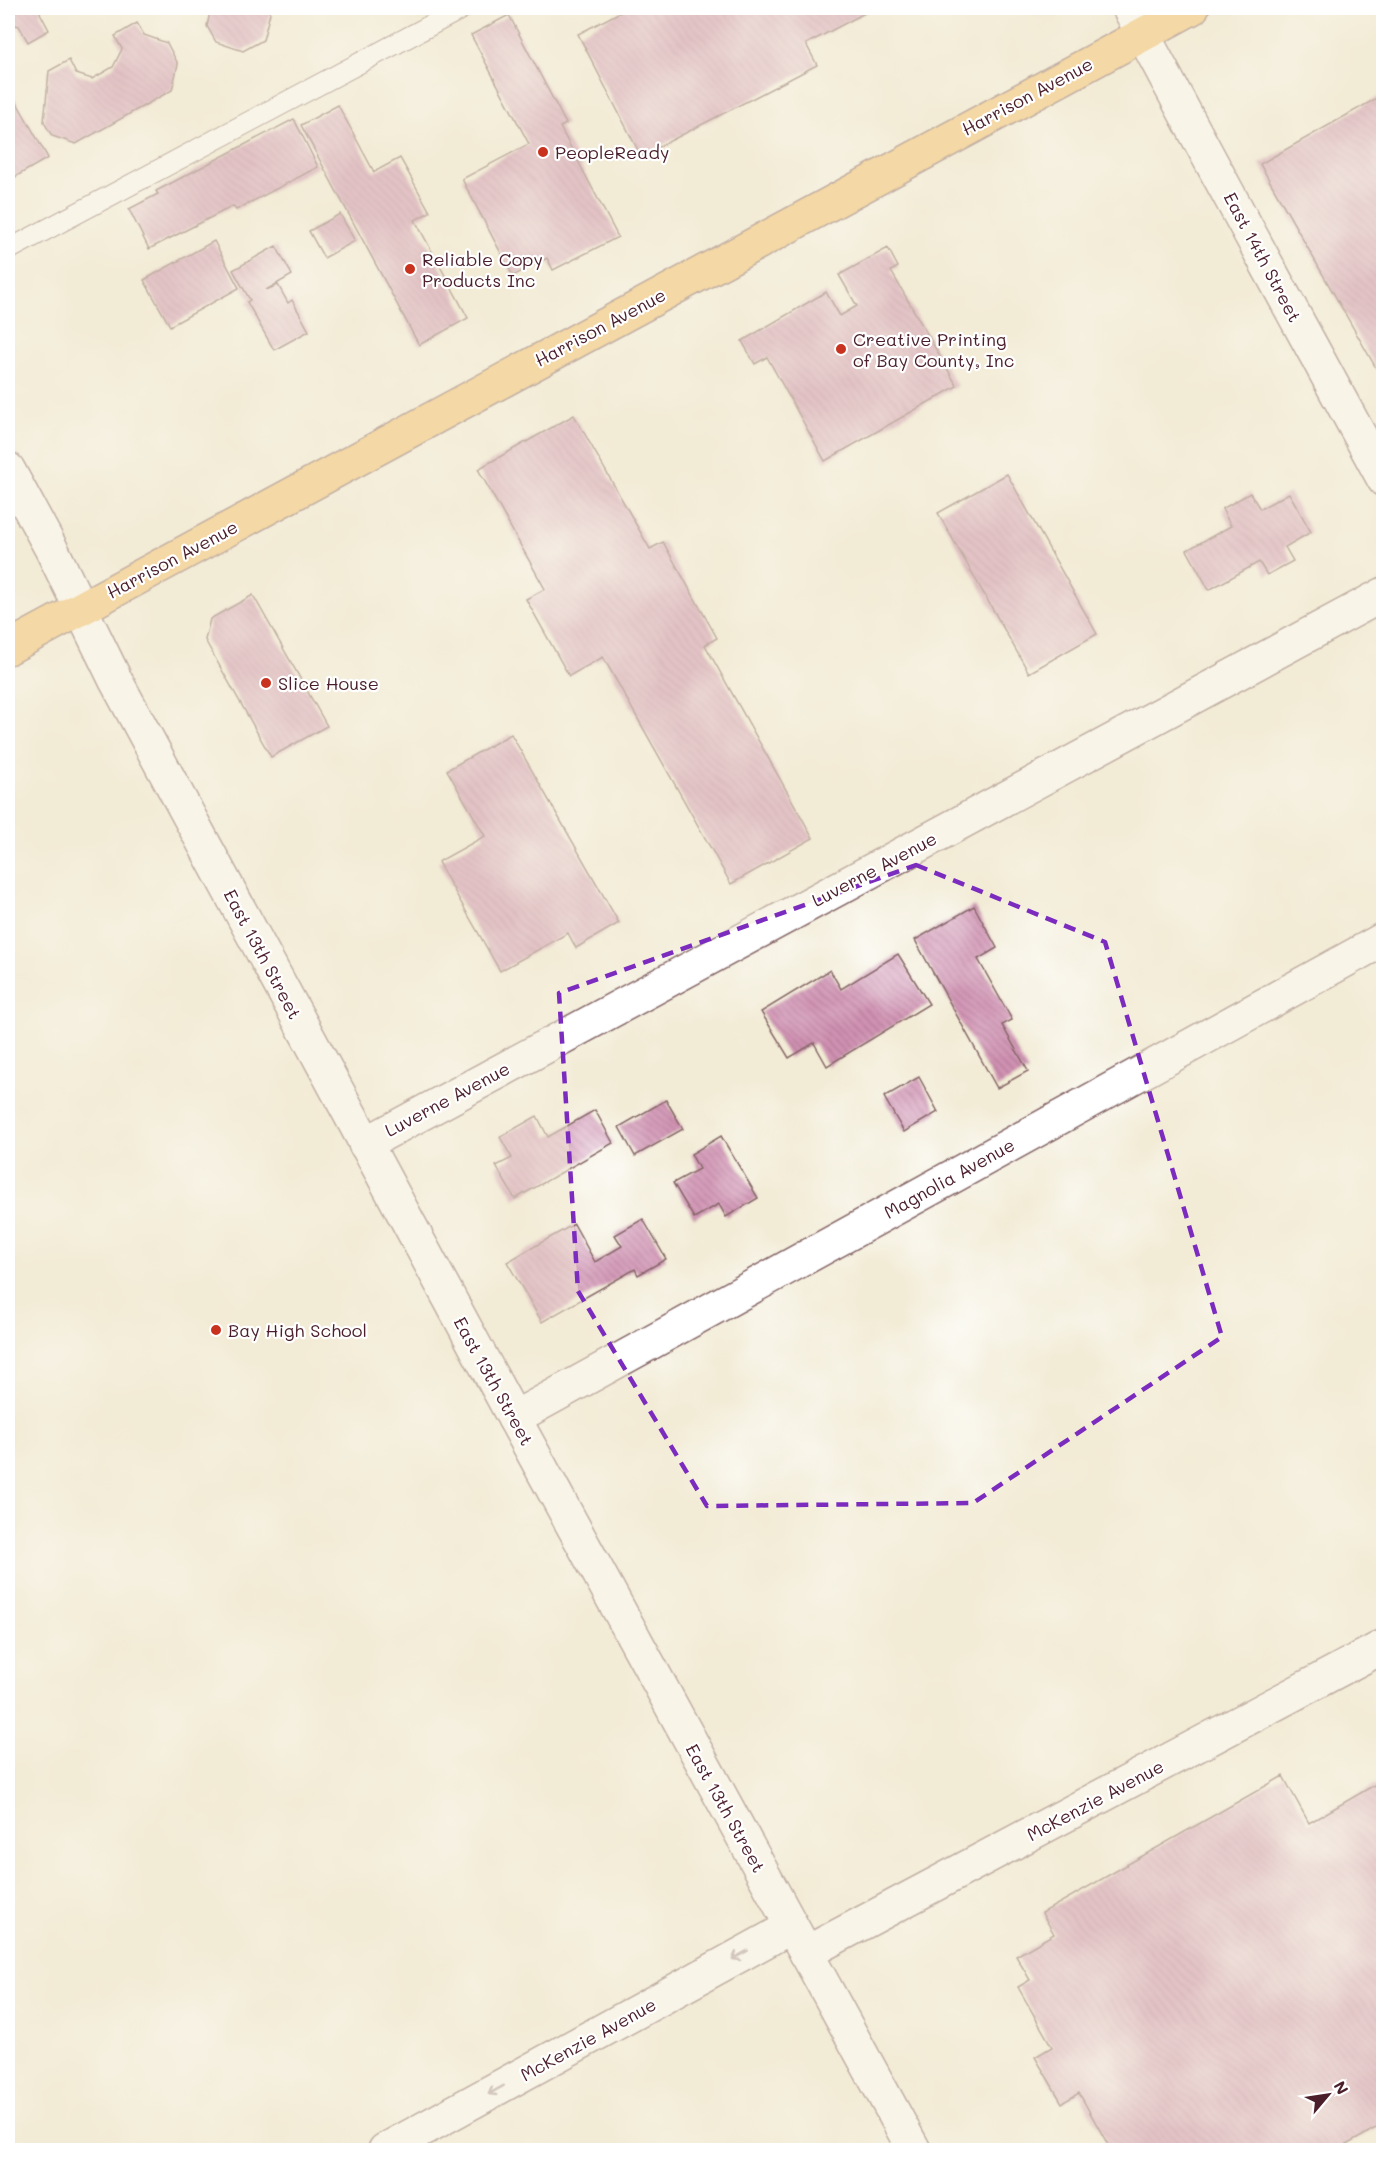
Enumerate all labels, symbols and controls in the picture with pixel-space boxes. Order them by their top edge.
street label: Harrison Avenue [957,51,1097,141]
place label: PeopleReady [555,140,669,164]
marker: PeopleReady [536,145,550,159]
street label: East 14th Street [1219,188,1307,326]
place label: Reliable Copy Products Inc [422,247,543,292]
marker: Reliable Copy Products Inc [403,262,417,276]
street label: Harrison Avenue [530,282,670,372]
place label: Creative Printing of Bay County, Inc [853,327,1014,372]
marker: Creative Printing of Bay County, Inc [834,342,848,356]
street label: Harrison Avenue [102,514,242,604]
place label: Slice House [278,671,379,695]
marker: Slice House [259,676,273,690]
street label: Luverne Avenue [807,826,941,912]
street label: East 13th Street [219,885,307,1023]
street label: Luverne Avenue [380,1056,514,1142]
street label: Magnolia Avenue [879,1132,1019,1224]
street label: East 13th Street [449,1312,539,1450]
place label: Bay High School [228,1318,367,1342]
marker: Bay High School [209,1323,223,1337]
street label: East 13th Street [681,1739,771,1877]
street label: McKenzie Avenue [1022,1754,1168,1846]
one-way arrow [732,1949,749,1961]
street label: McKenzie Avenue [516,1992,660,2086]
north arrow [1298,2065,1358,2125]
text: N [1329,2077,1354,2098]
one-way arrow [487,2084,504,2096]

